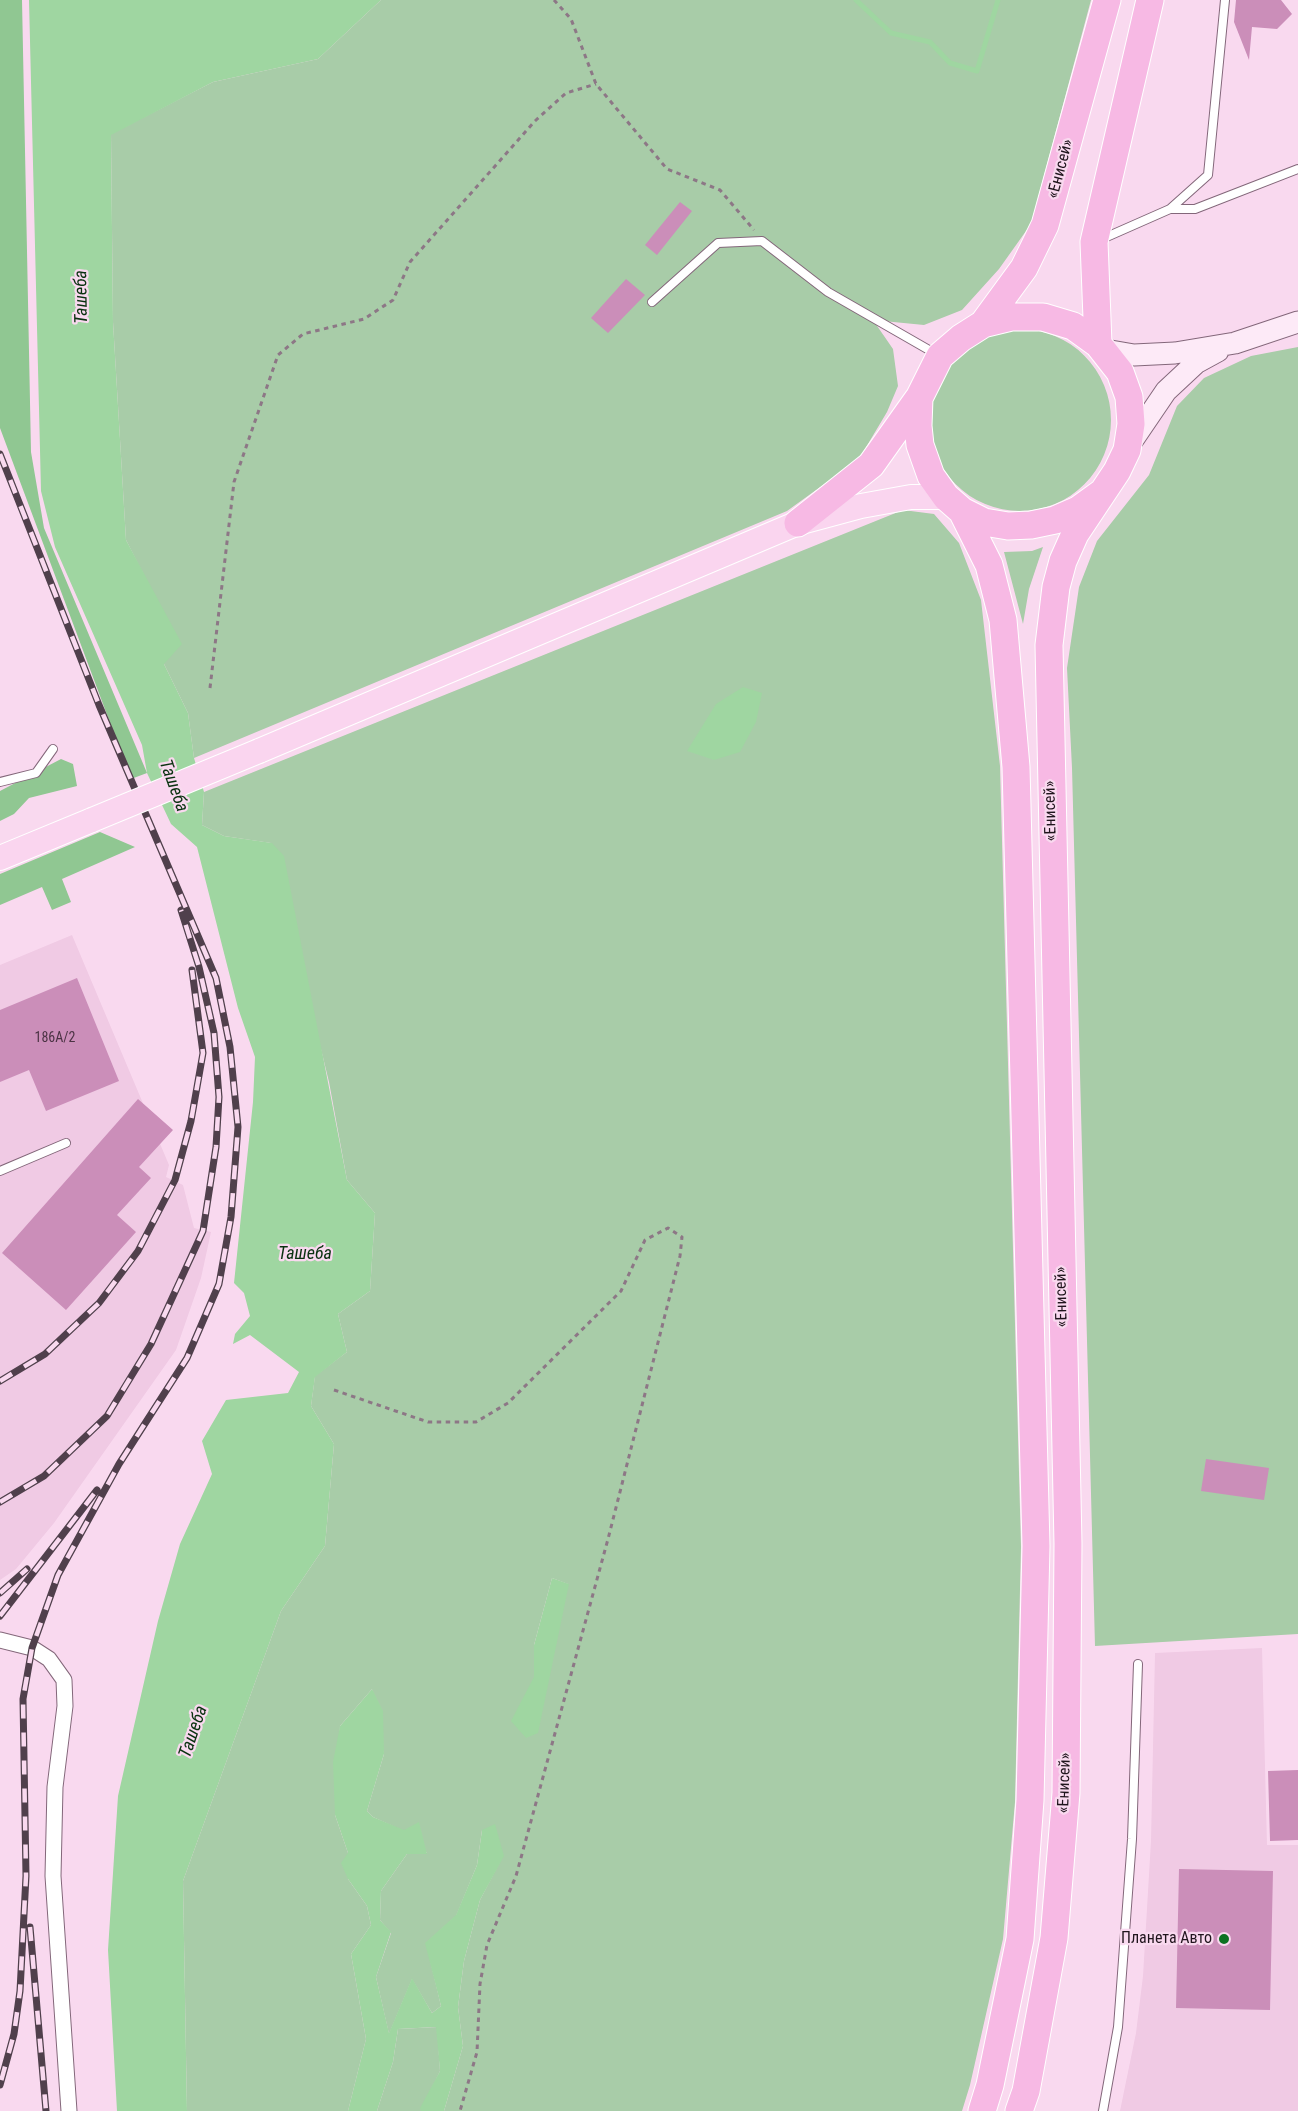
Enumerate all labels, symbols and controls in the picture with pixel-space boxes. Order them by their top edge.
street label: «Енисей» [1044,137,1078,201]
water label: Ташеба [71,270,93,324]
water label: Ташеба [154,757,192,815]
street label: «Енисей» [1041,781,1061,841]
house number: 186А/2 [35,1030,75,1046]
water label: Ташеба [278,1243,332,1265]
street label: «Енисей» [1052,1267,1072,1327]
water label: Ташеба [175,1703,213,1761]
street label: «Енисей» [1054,1752,1076,1814]
place label: Планета Авто [1121,1929,1212,1949]
marker: Планета Авто [1217,1932,1231,1946]

